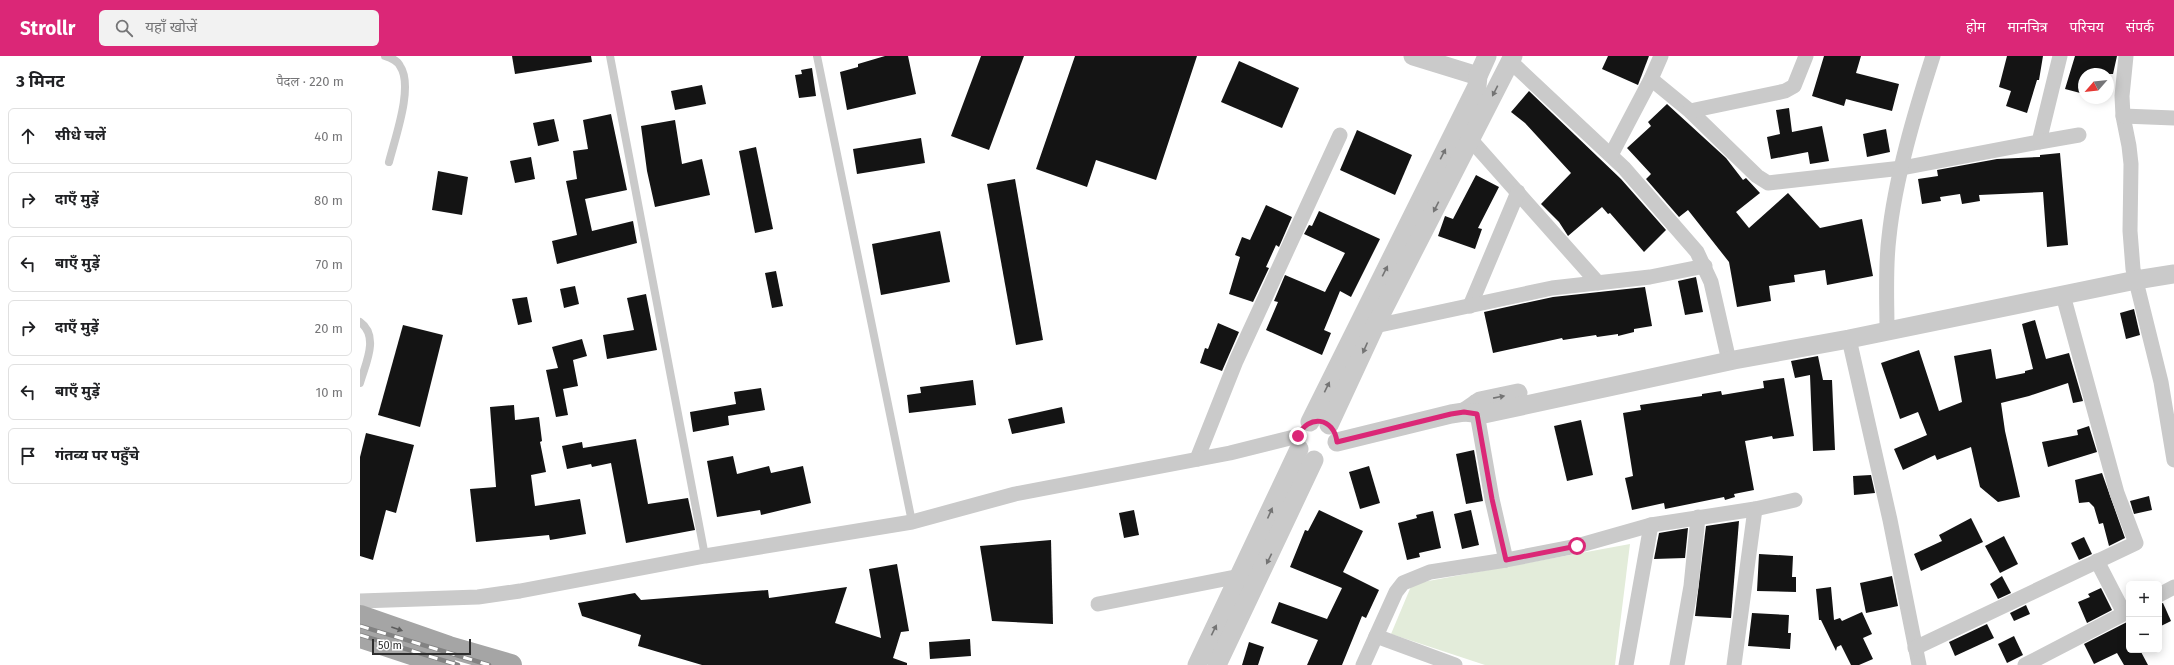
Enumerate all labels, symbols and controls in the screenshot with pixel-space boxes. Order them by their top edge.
search box [99,10,379,46]
text: Strollr [20,17,75,40]
icon: search [113,17,135,39]
text: यहाँ खोजें [145,18,197,36]
text: होम [1966,19,1985,36]
text: मानचित्र [2007,19,2048,36]
text: परिचय [2070,19,2104,36]
text: संपर्क [2126,19,2154,36]
north arrow [2078,68,2114,104]
text: 3 मिनट [16,71,65,92]
text: पैदल · 220 m [276,74,344,89]
one-way arrow [1492,85,1498,96]
icon: ahead [17,125,39,147]
text: सीधे चलें [55,126,106,144]
text: 40 m [314,129,343,144]
one-way arrow [1440,149,1446,160]
icon: right [17,189,39,211]
text: दाएँ मुड़ें [55,190,99,208]
text: 80 m [314,193,343,208]
one-way arrow [1433,201,1439,212]
icon: left [17,253,39,275]
text: बाएँ मुड़ें [55,254,100,272]
text: 70 m [316,257,343,272]
one-way arrow [1382,265,1388,276]
icon: right [17,317,39,339]
text: दाएँ मुड़ें [55,318,99,336]
text: 20 m [315,321,343,336]
one-way arrow [1362,342,1368,353]
icon: left [17,381,39,403]
text: बाएँ मुड़ें [55,382,100,400]
one-way arrow [1324,382,1330,393]
text: 10 m [316,385,343,400]
one-way arrow [1493,394,1505,400]
route end [1289,427,1307,445]
icon: arrive [17,445,39,467]
text: गंतव्य पर पहुँचे [55,446,139,464]
one-way arrow [1268,506,1274,518]
route start [1568,537,1586,555]
one-way arrow [1265,554,1272,565]
map controls [2126,581,2162,653]
button: + [2126,581,2162,617]
button: − [2126,617,2162,653]
one-way arrow [1211,624,1217,636]
one-way arrow [391,626,403,632]
scale bar [372,637,471,656]
text: 50 m [378,639,402,652]

